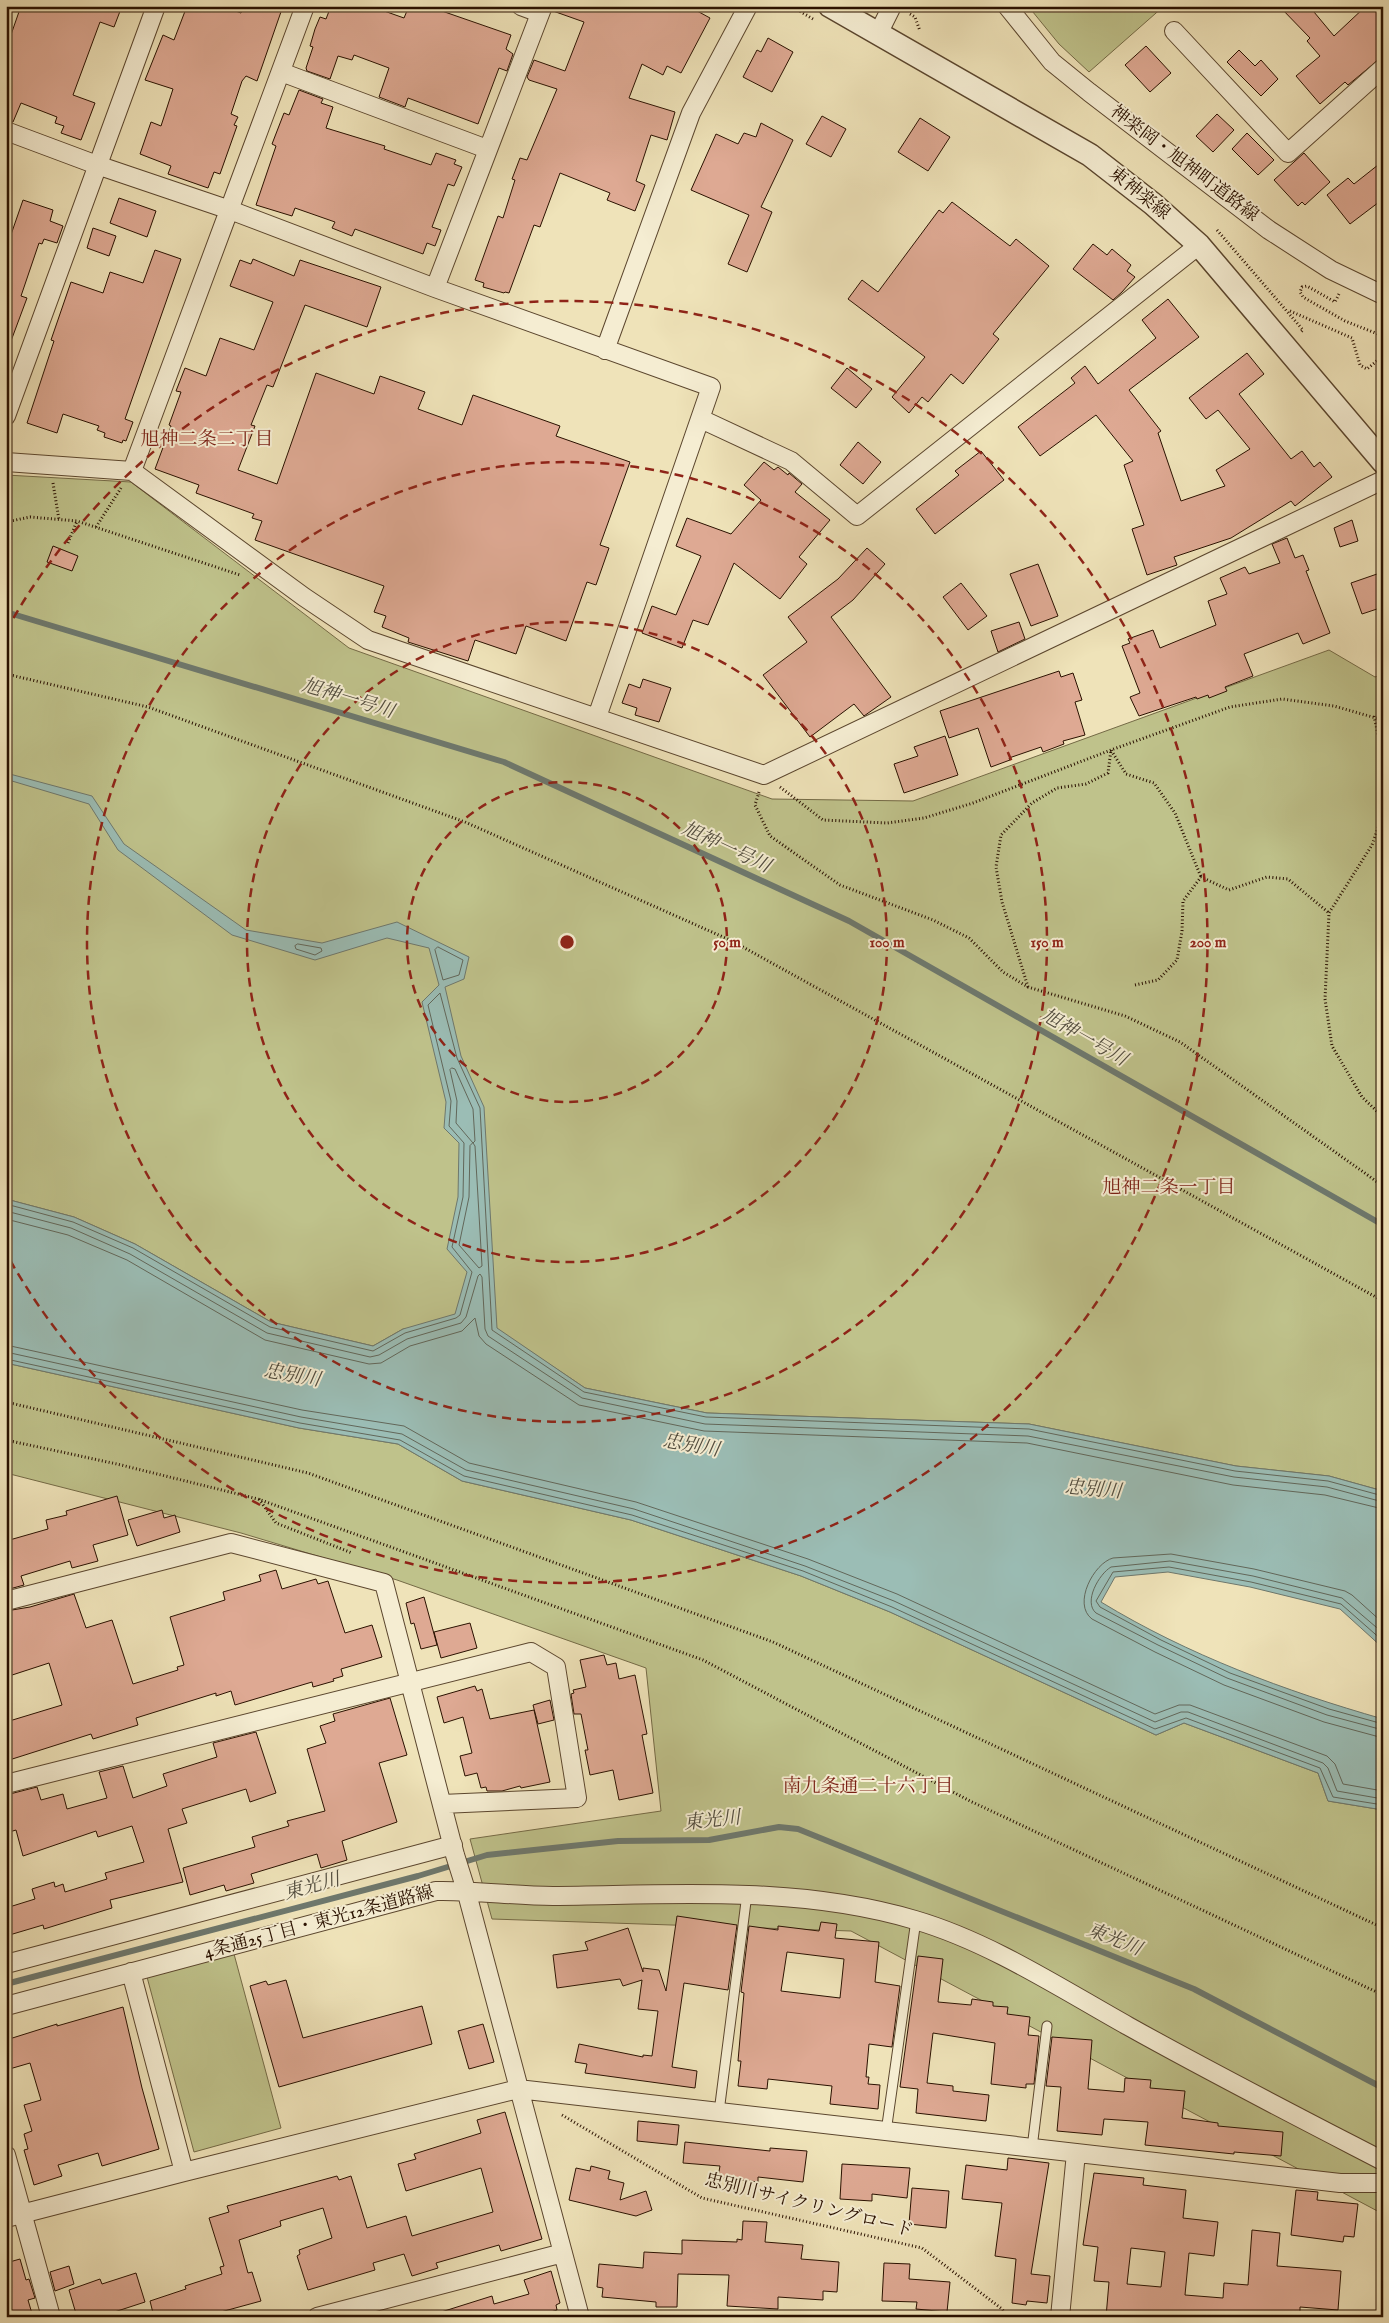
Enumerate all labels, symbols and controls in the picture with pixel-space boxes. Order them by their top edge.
street label: 神楽岡・旭神町道路線 [1105,101,1263,227]
street label: 東神楽線 [1104,162,1174,226]
district label: 旭神二条二丁目 [140,428,274,452]
water label: 旭神一号川 [299,674,399,725]
water label: 旭神一号川 [678,817,776,880]
centre of rings [558,933,576,951]
text: 50 m [713,933,741,952]
text: 100 m [869,933,905,952]
text: 150 m [1030,933,1064,952]
text: 200 m [1190,933,1227,952]
water label: 旭神一号川 [1037,1004,1133,1073]
district label: 旭神二条一丁目 [1102,1176,1236,1200]
water label: 忠別川 [262,1359,324,1393]
water label: 忠別川 [661,1429,723,1463]
water label: 忠別川 [1064,1476,1124,1505]
district label: 南九条通二十六丁目 [782,1775,954,1799]
water label: 東光川 [682,1806,744,1836]
water label: 東光川 [281,1868,345,1906]
street label: 4条通25丁目・東光12条道路線 [202,1881,436,1965]
water label: 東光川 [1083,1918,1147,1963]
street label: 忠別川サイクリングロード [702,2169,916,2243]

